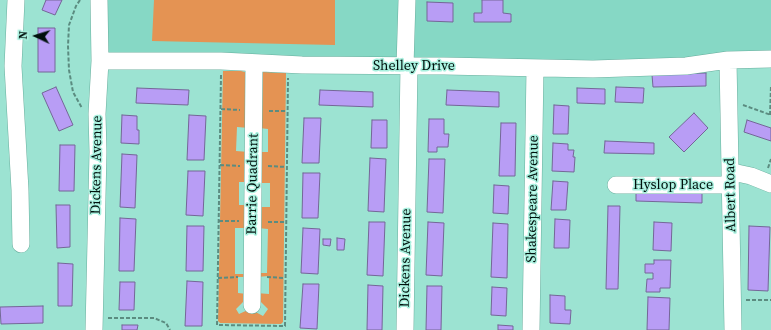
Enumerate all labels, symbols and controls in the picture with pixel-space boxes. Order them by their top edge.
north arrow [16,16,56,56]
text: N [16,31,31,40]
street label: Shelley Drive [373,58,455,74]
street label: Dickens Avenue [88,115,106,215]
street label: Barrie Quadrant [244,133,262,235]
street label: Shakespeare Avenue [523,135,543,263]
street label: Albert Road [722,158,740,232]
street label: Hyslop Place [633,177,713,193]
street label: Dickens Avenue [397,208,415,308]

